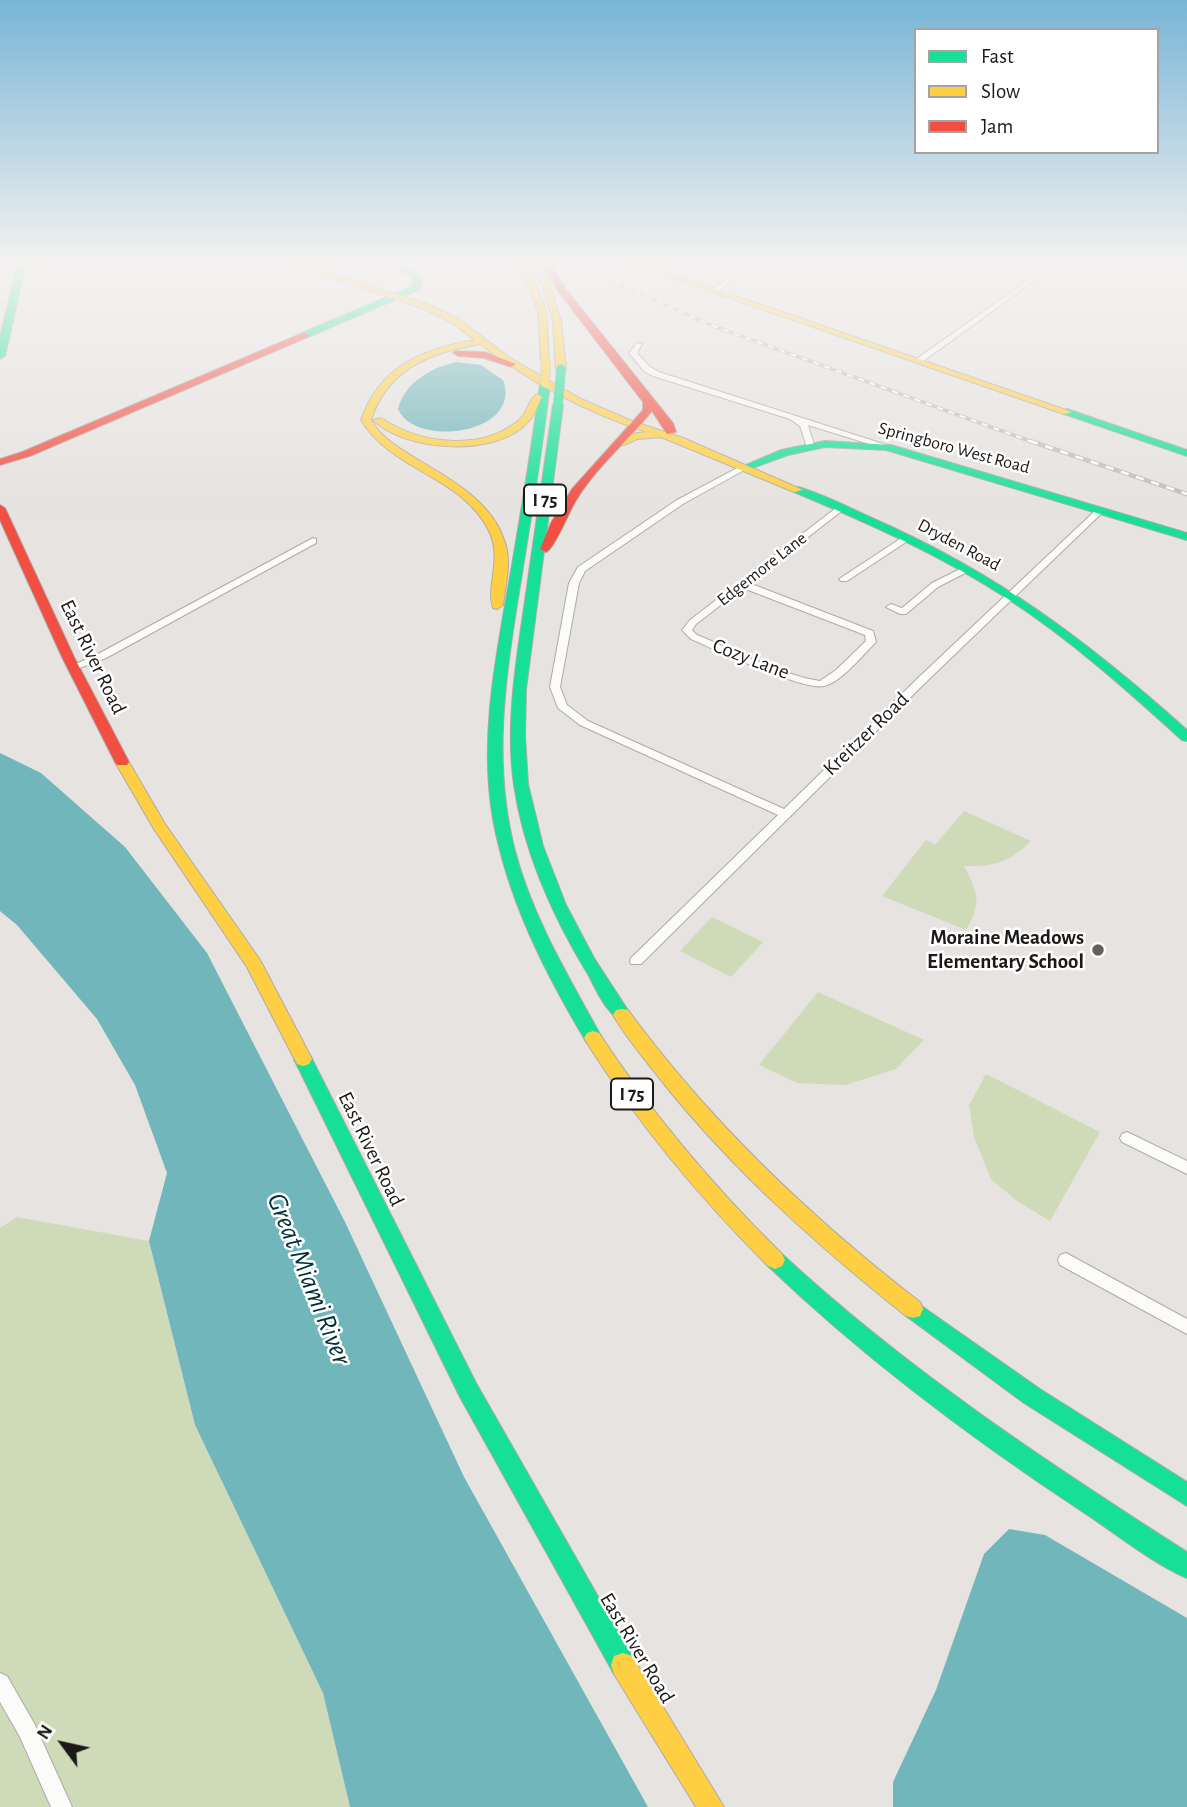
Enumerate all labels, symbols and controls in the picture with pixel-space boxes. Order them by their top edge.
legend [914,28,1159,154]
text: Fast [981,46,1014,67]
text: Slow [981,81,1020,102]
text: Jam [981,116,1013,137]
street label: Springboro West Road [876,417,1032,479]
road number: I 75 [524,485,566,516]
street label: Dryden Road [914,514,1004,576]
street label: Edgemore Lane [713,527,811,611]
street label: East River Road [54,596,132,718]
street label: Cozy Lane [709,633,793,685]
street label: Kreitzer Road [818,687,914,781]
place label: Moraine Meadows Elementary School [927,925,1084,975]
marker: Moraine Meadows Elementary School [1090,942,1106,958]
road number: I 75 [611,1078,653,1110]
street label: East River Road [332,1088,410,1210]
water label: Great Miami River [259,1188,359,1370]
street label: East River Road [594,1588,680,1708]
north arrow [28,1709,98,1779]
text: N [33,1722,57,1743]

